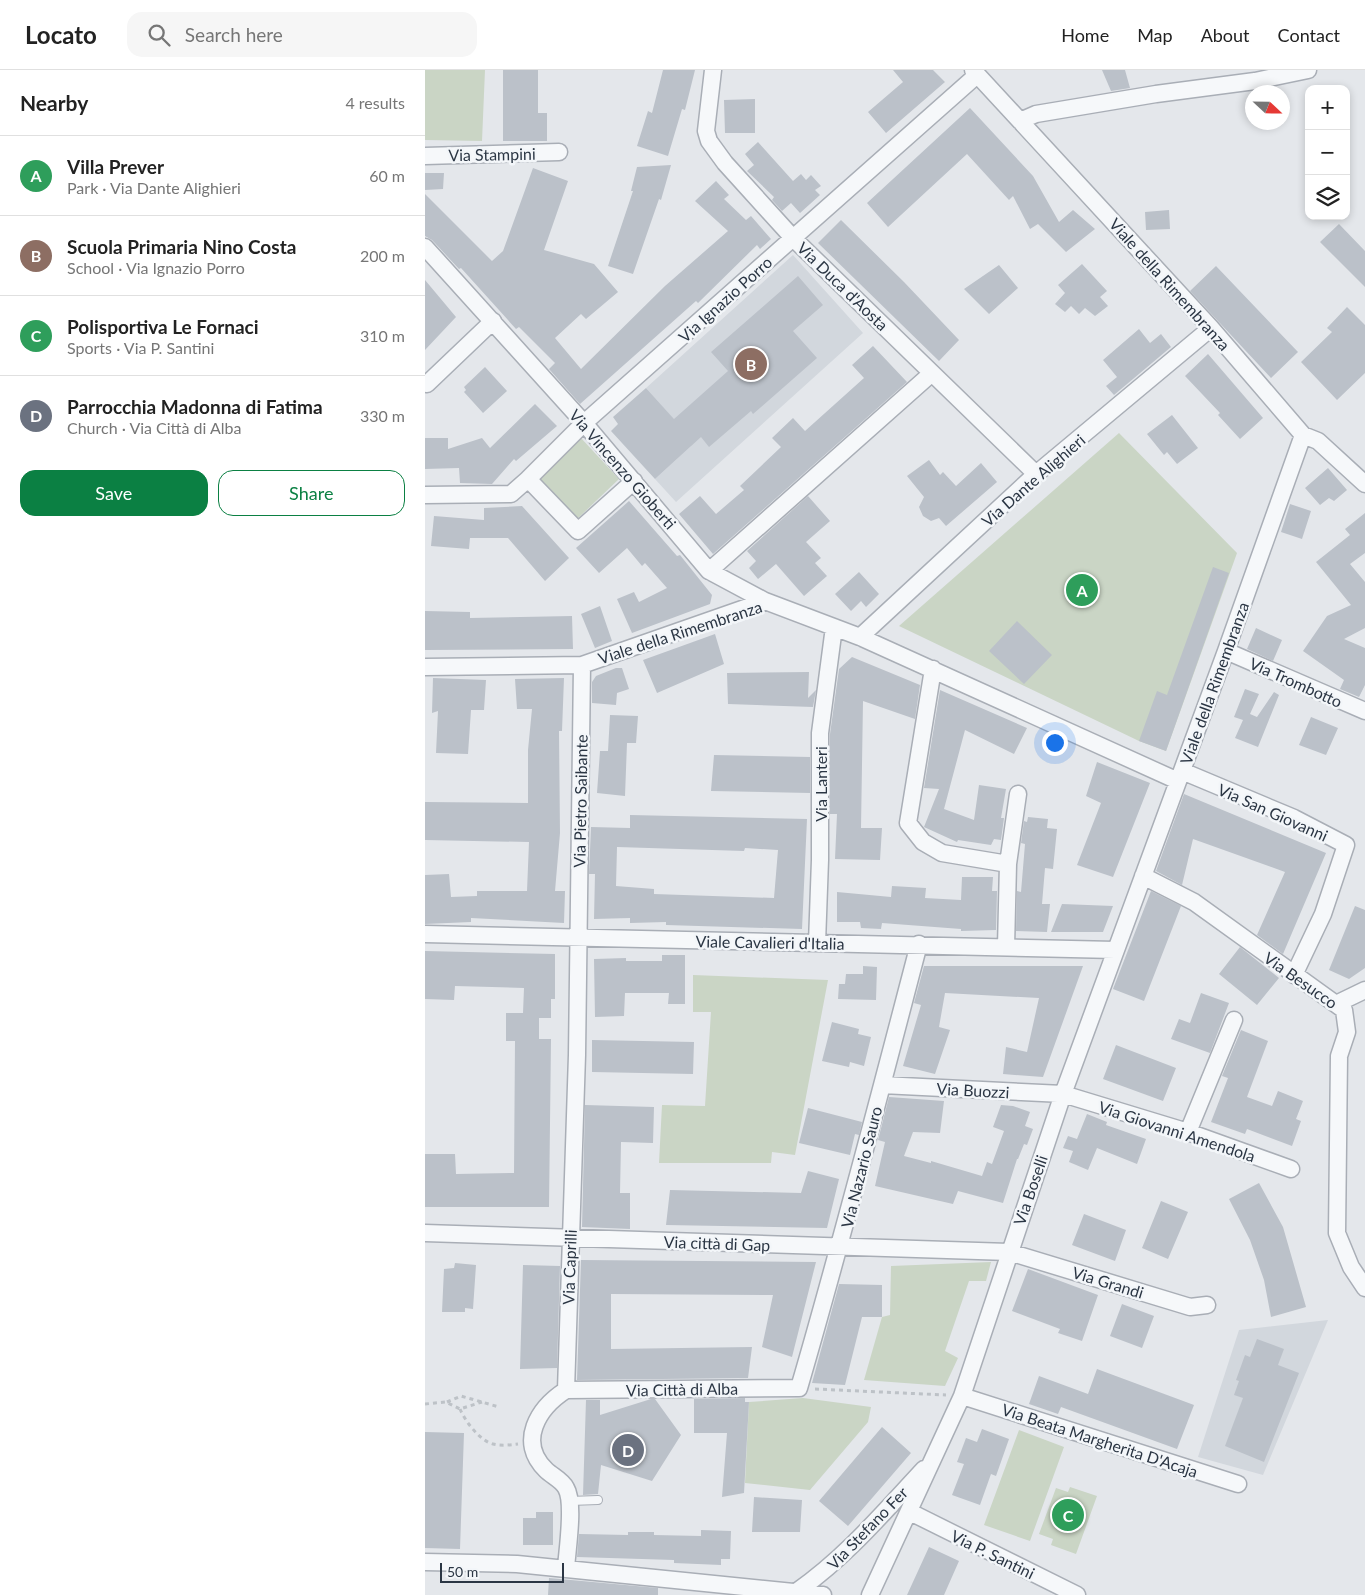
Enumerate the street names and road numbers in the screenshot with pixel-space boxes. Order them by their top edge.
street label: Via Stampini [448,144,536,164]
street label: Viale della Rimembranza [1106,214,1234,354]
street label: Via Duca d'Aosta [794,238,892,334]
street label: Via Ignazio Porro [674,252,776,346]
street label: Via Vincenzo Gioberti [566,405,680,533]
street label: Via Dante Alighieri [977,430,1089,530]
street label: Viale della Rimembranza [596,597,764,667]
street label: Viale della Rimembranza [1176,599,1252,767]
street label: Via Trombotto [1247,653,1345,711]
street label: Via Pietro Saibante [569,734,591,868]
street label: Via Lanteri [811,746,830,822]
street label: Via San Giovanni [1215,779,1331,845]
street label: Viale Cavalieri d'Italia [695,931,845,953]
street label: Via Besucco [1261,948,1341,1012]
street label: Via Buozzi [936,1079,1010,1101]
street label: Via Giovanni Amendola [1096,1097,1258,1165]
street label: Via Nazario Sauro [837,1104,885,1230]
street label: Via Boselli [1009,1152,1051,1228]
street label: Via Caprilli [558,1229,580,1305]
street label: Via città di Gap [663,1232,771,1254]
street label: Via Grandi [1070,1262,1146,1302]
street label: Via Città di Alba [626,1379,738,1399]
street label: Via Beata Margherita D'Acaja [1000,1399,1200,1481]
street label: Via Stefano Fer [823,1483,911,1573]
street label: Via P. Santini [948,1526,1038,1582]

